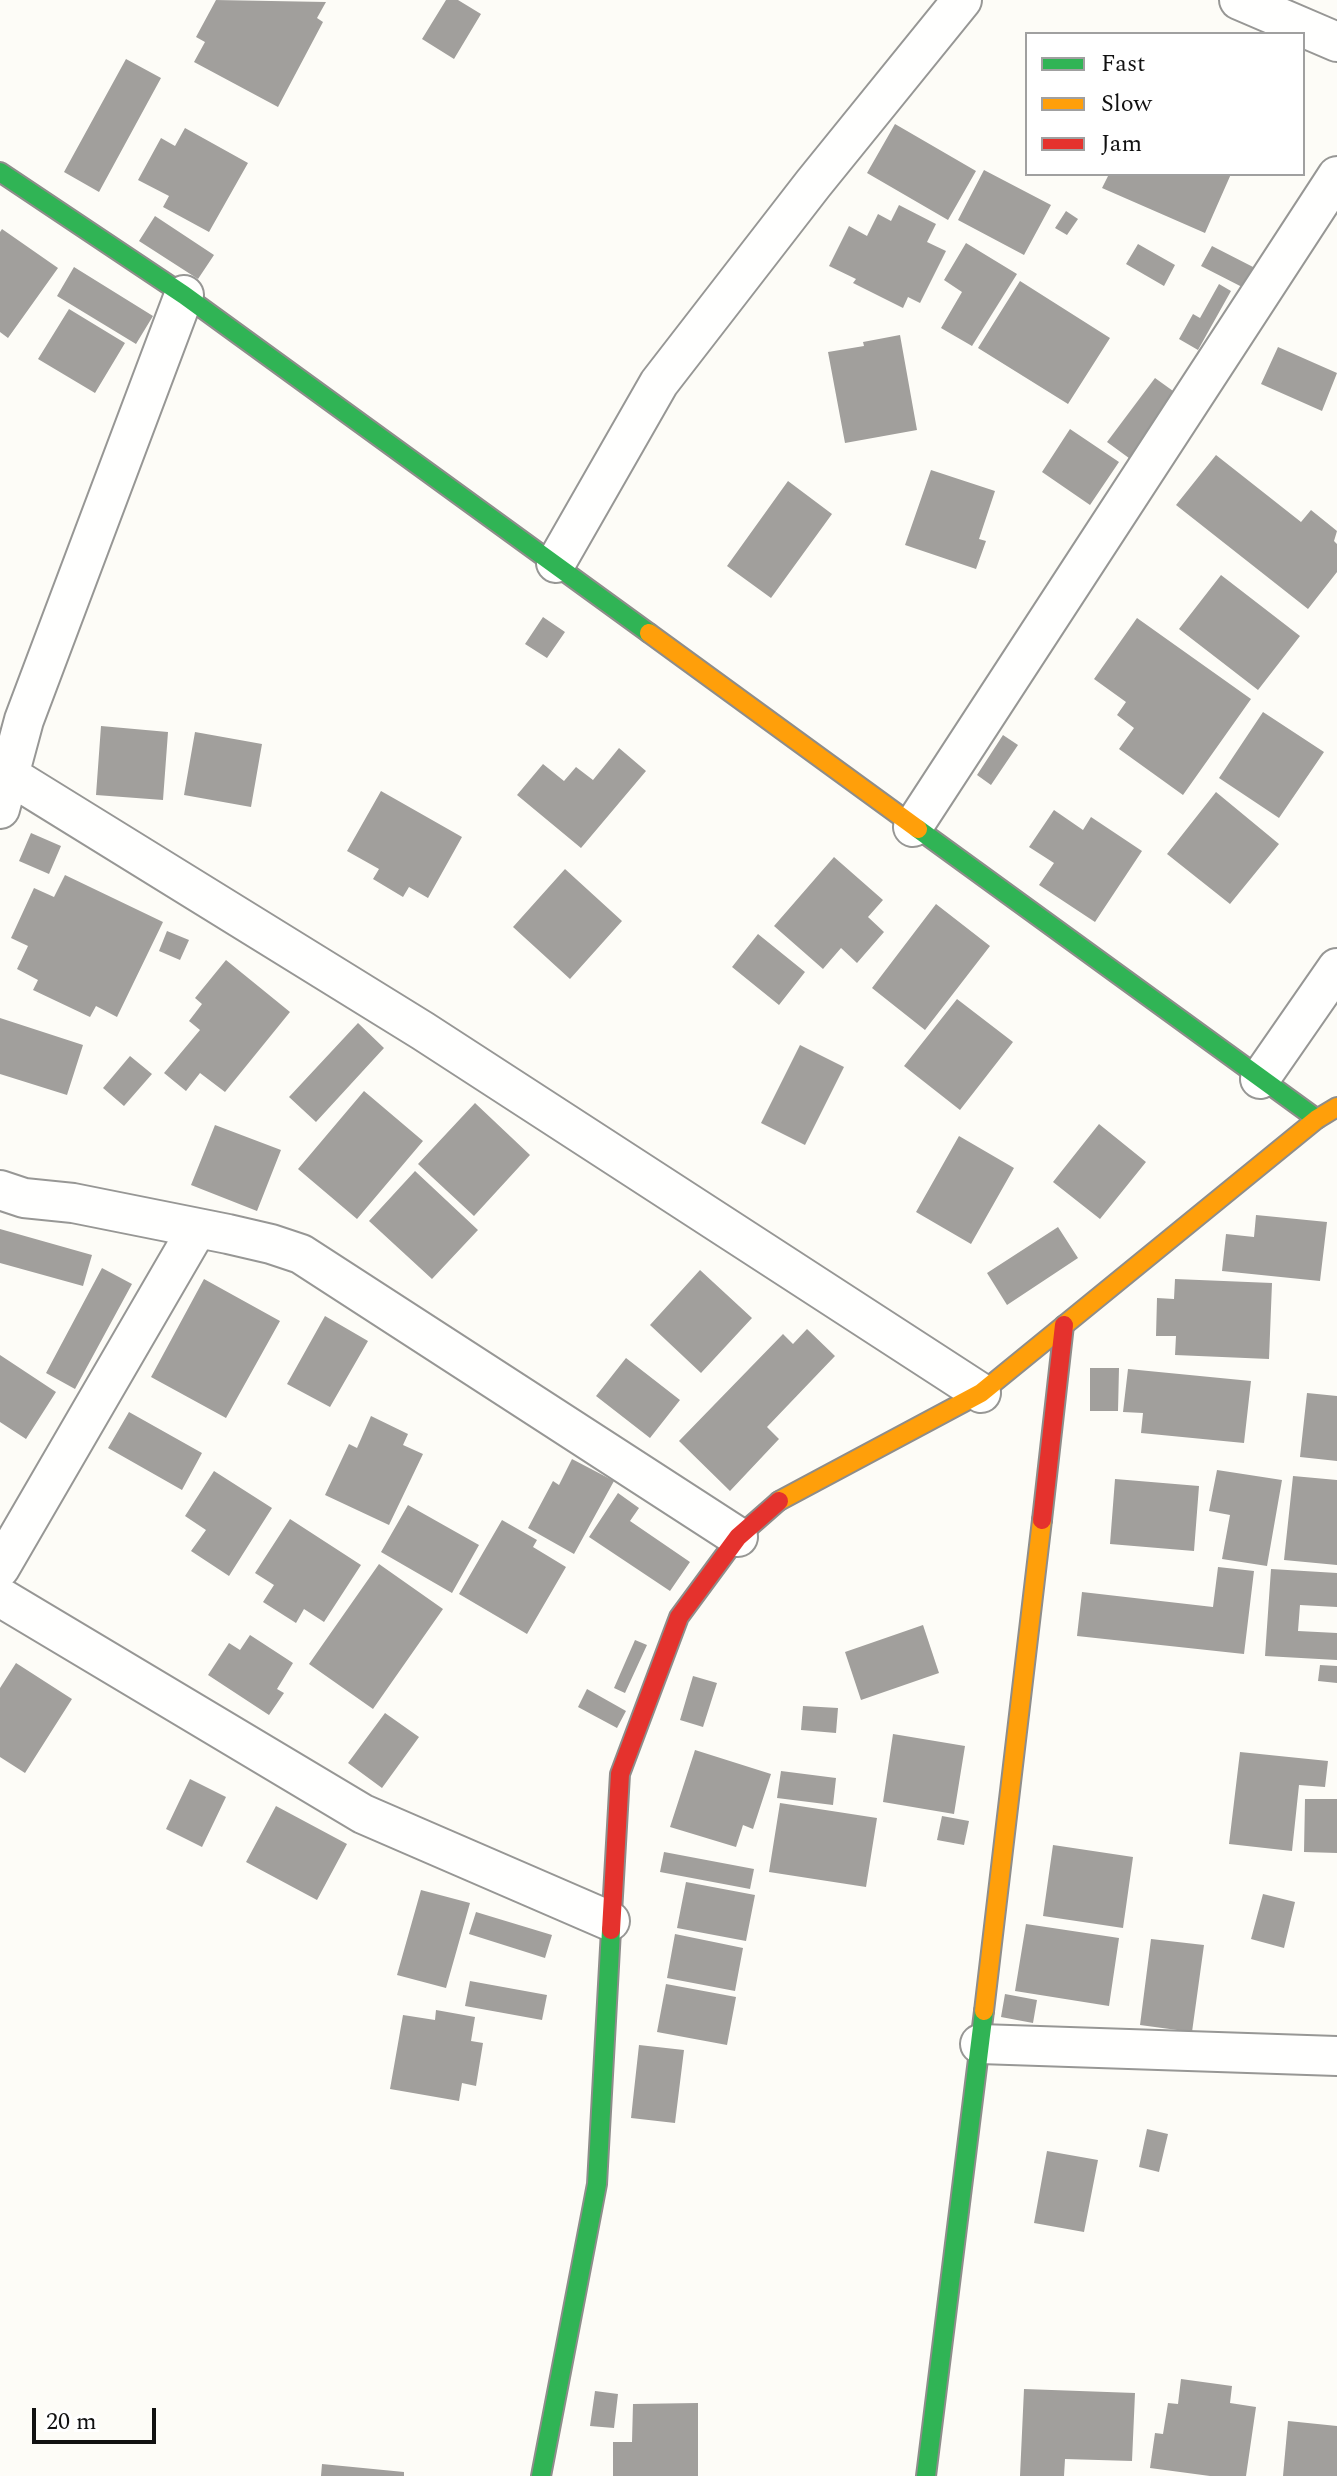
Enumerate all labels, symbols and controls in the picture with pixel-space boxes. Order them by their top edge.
legend [1025,32,1305,176]
text: Fast [1101,46,1146,82]
text: Slow [1101,86,1152,122]
text: Jam [1101,126,1142,162]
scale bar [36,2392,160,2442]
text: 20 m [46,2404,97,2440]

